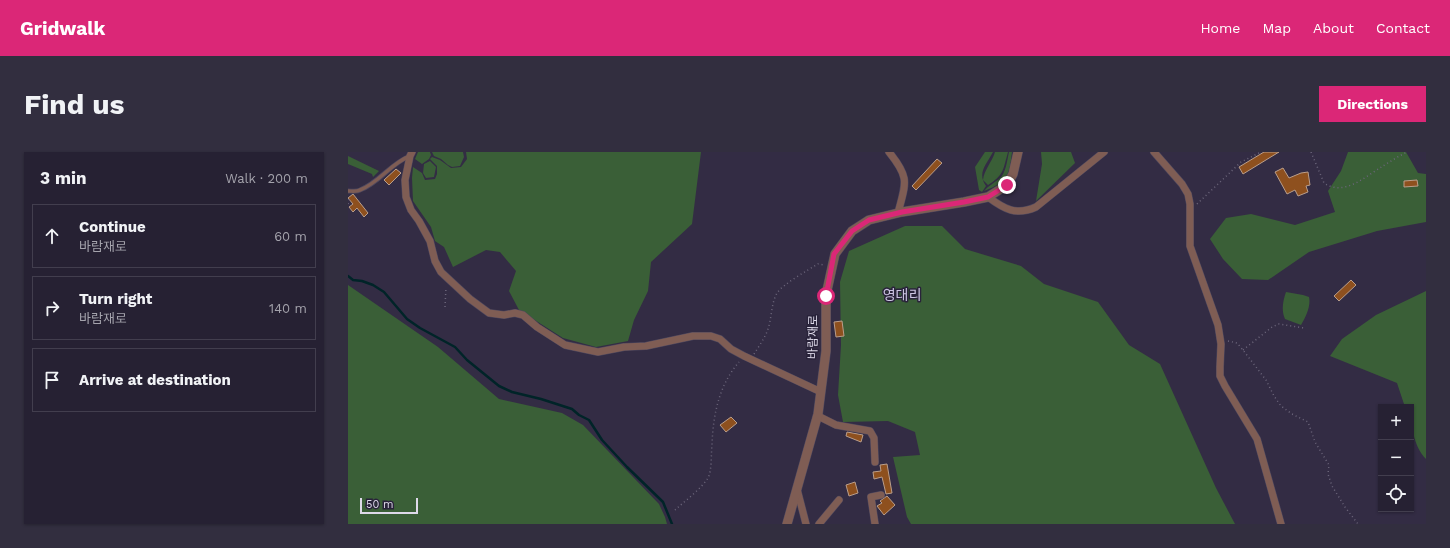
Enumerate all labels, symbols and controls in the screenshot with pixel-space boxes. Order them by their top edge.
text: Gridwalk [20,17,105,40]
text: Home [1200,20,1240,36]
text: Map [1262,20,1291,36]
text: About [1313,20,1354,36]
text: Contact [1376,20,1430,36]
button: Directions [1319,86,1426,122]
text: Find us [24,88,124,121]
text: 3 min [40,168,86,188]
text: Walk · 200 m [225,171,308,186]
route end [998,176,1016,194]
text: Continue [79,218,146,236]
icon: ahead [41,225,63,247]
text: 60 m [274,229,307,244]
text: 바람재로 [79,239,127,254]
route start [817,287,835,305]
district label: 영대리 [883,287,921,303]
text: Turn right [79,290,152,308]
icon: right [41,297,63,319]
text: 140 m [269,301,307,316]
text: 바람재로 [79,311,127,326]
street label: 바람재로 [806,315,820,359]
icon: arrive [41,369,63,391]
text: Arrive at destination [79,371,231,389]
map controls [1378,404,1414,512]
button: + [1378,404,1414,440]
button: − [1378,440,1414,476]
button: locate [1378,476,1414,512]
scale bar [360,496,418,515]
text: 50 m [366,498,393,511]

